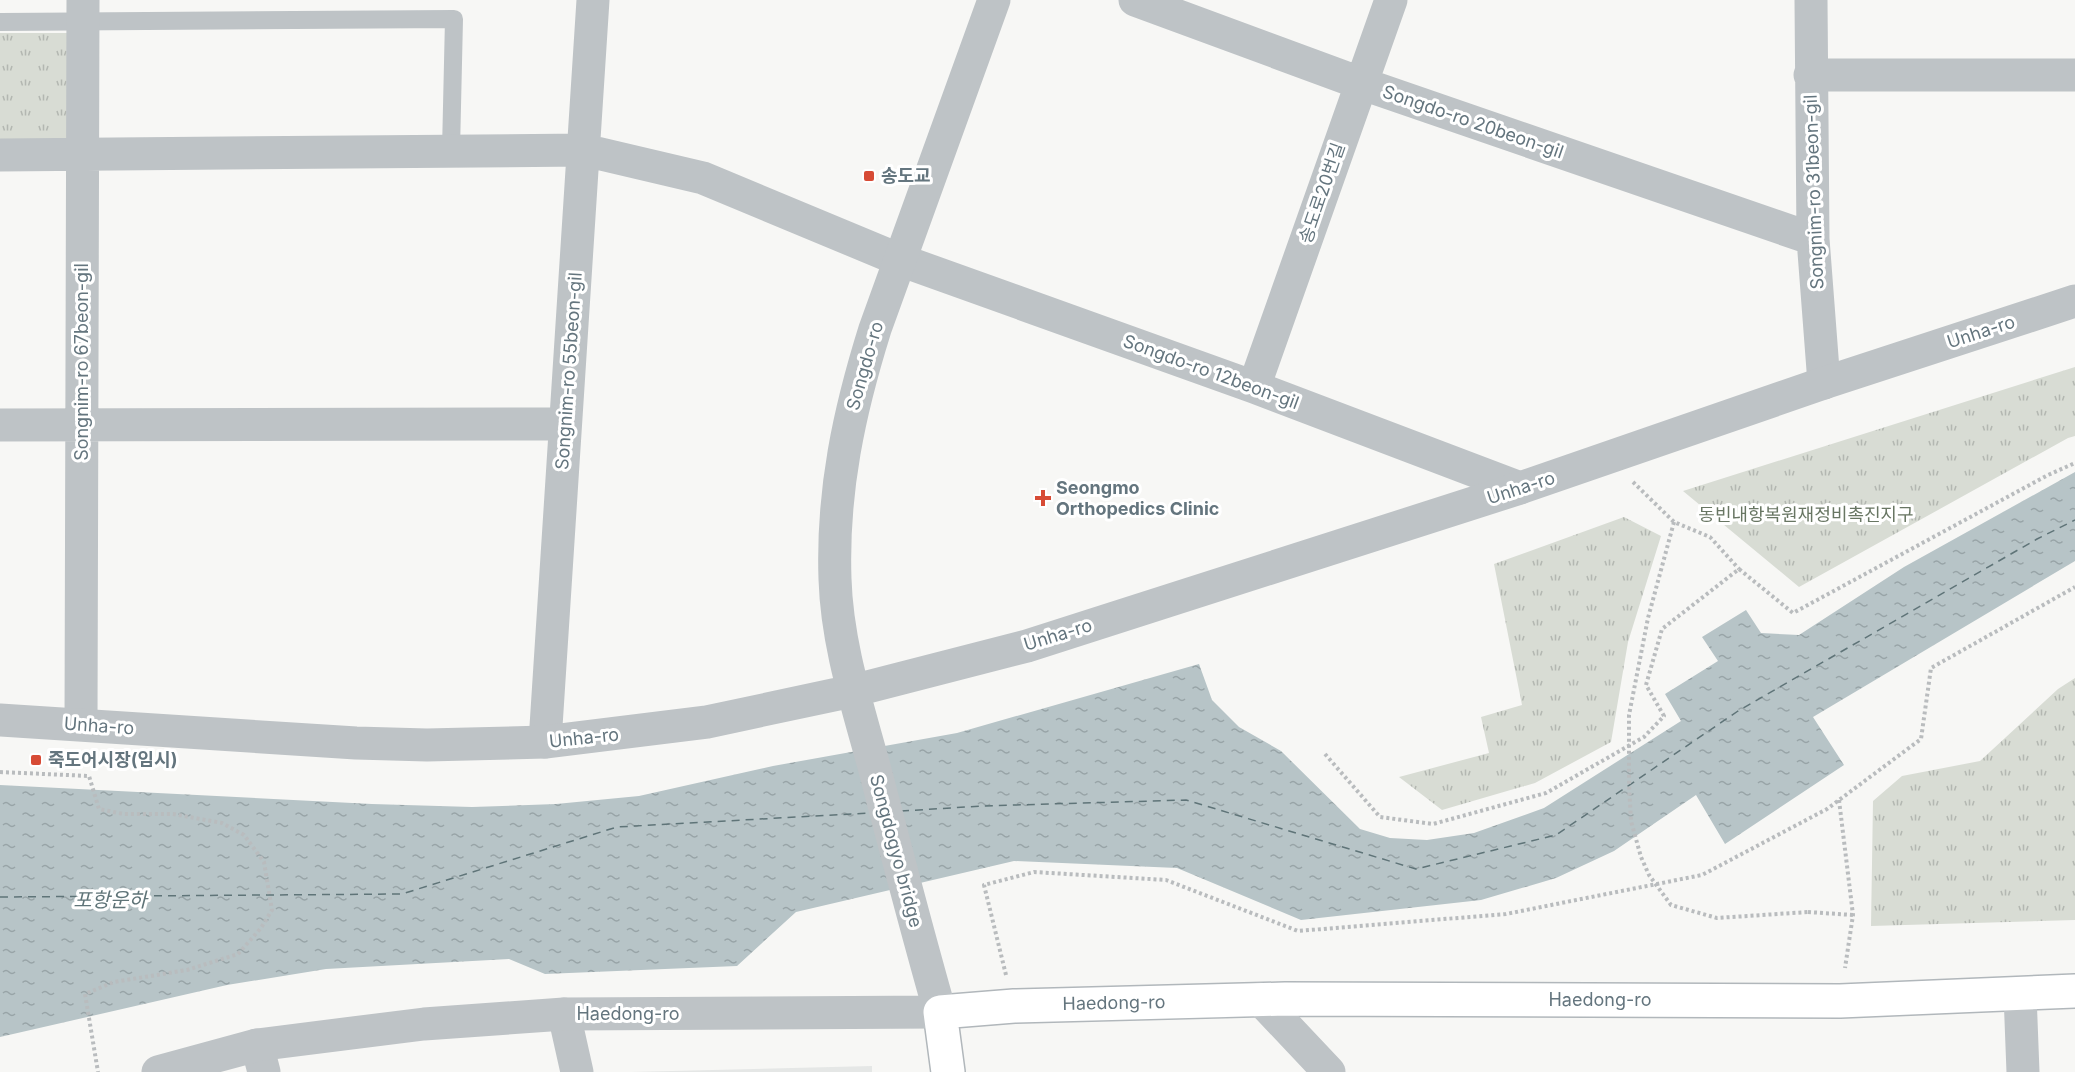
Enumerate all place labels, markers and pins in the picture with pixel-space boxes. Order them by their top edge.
place label: 송도교 [881,165,931,186]
marker: 송도교 [862,169,876,183]
place label: Seongmo Orthopedics Clinic [1056,477,1219,519]
marker: Seongmo Orthopedics Clinic [1034,489,1052,507]
place label: 죽도어시장(임시) [48,749,178,770]
marker: 죽도어시장(임시) [29,753,43,767]

